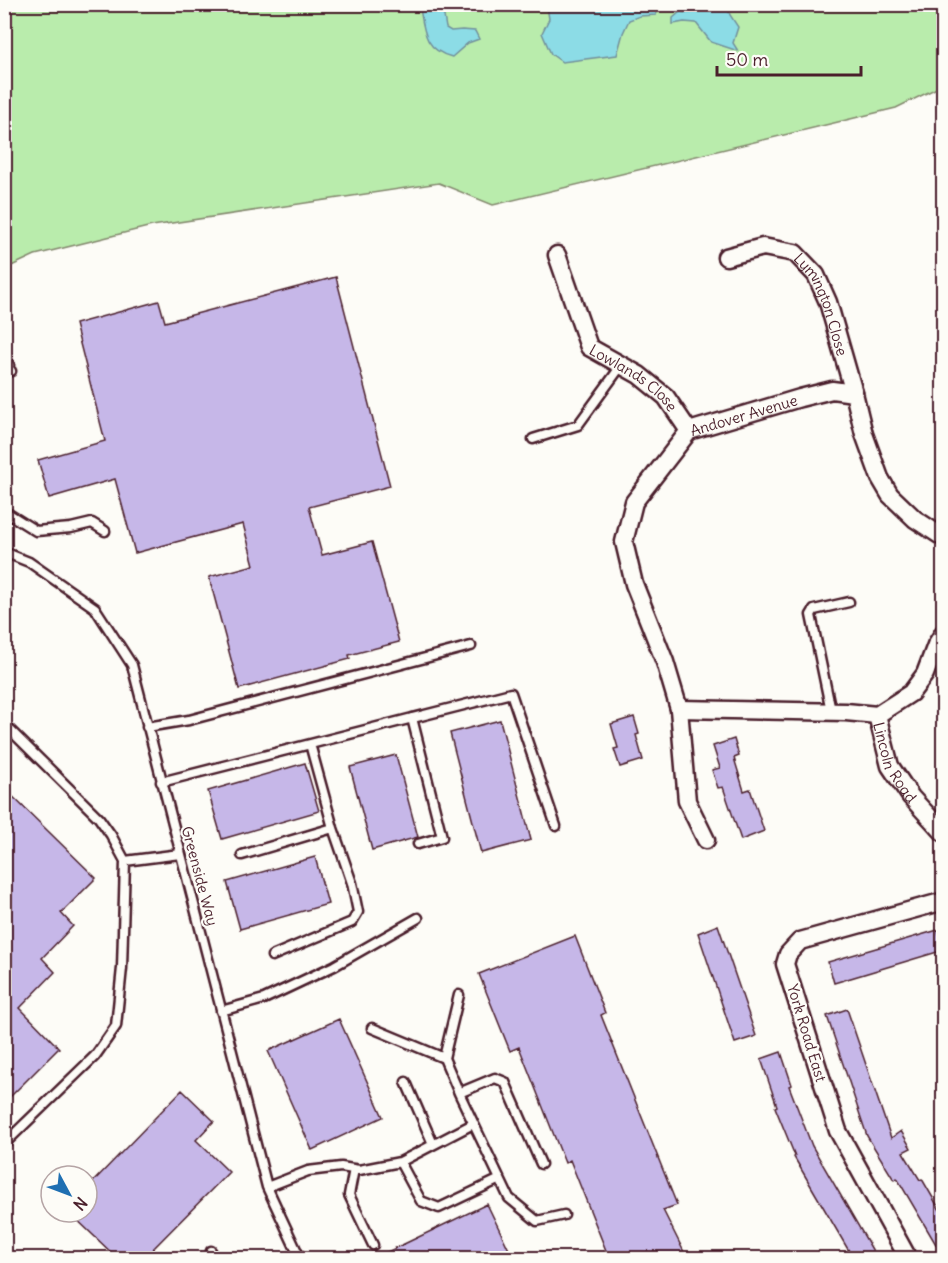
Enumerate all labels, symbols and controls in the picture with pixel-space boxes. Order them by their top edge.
scale bar [717,39,861,77]
text: 50 m [726,48,768,71]
street label: Lymington Close [790,249,852,358]
street label: Lowlands Close [586,340,682,415]
street label: Andover Avenue [688,390,800,440]
street label: Lincoln Road [870,720,921,807]
street label: Greenside Way [178,824,222,928]
street label: York Road East [783,982,831,1084]
north arrow [39,1164,99,1224]
text: N [69,1193,91,1215]

